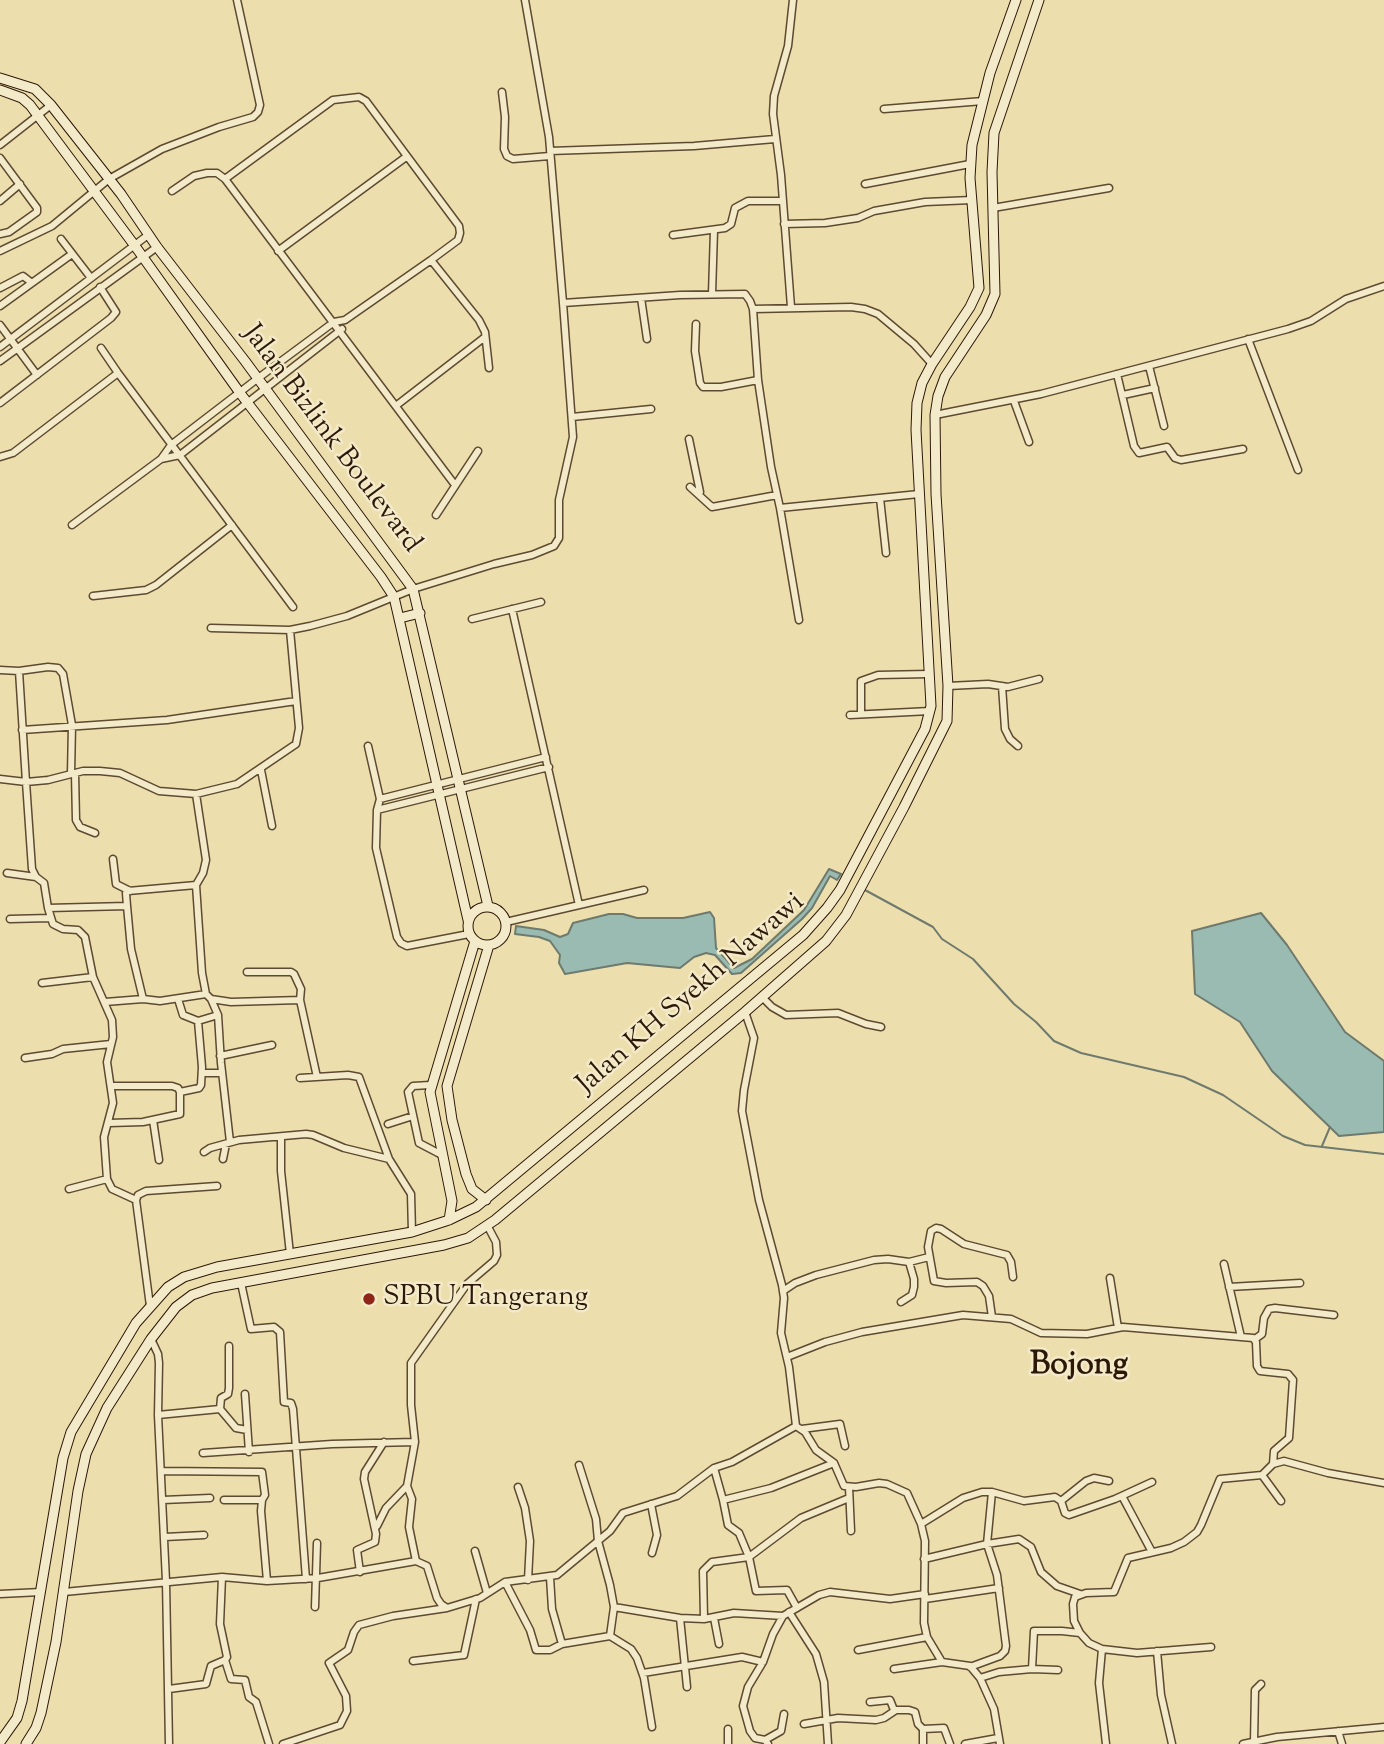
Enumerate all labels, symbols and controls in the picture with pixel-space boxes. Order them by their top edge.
street label: Jalan Bizlink Boulevard [233,319,427,561]
street label: Jalan KH Syekh Nawawi [571,887,813,1103]
place label: SPBU Tangerang [383,1282,588,1316]
marker: SPBU Tangerang [361,1291,377,1307]
district label: Bojong [1030,1349,1128,1387]

